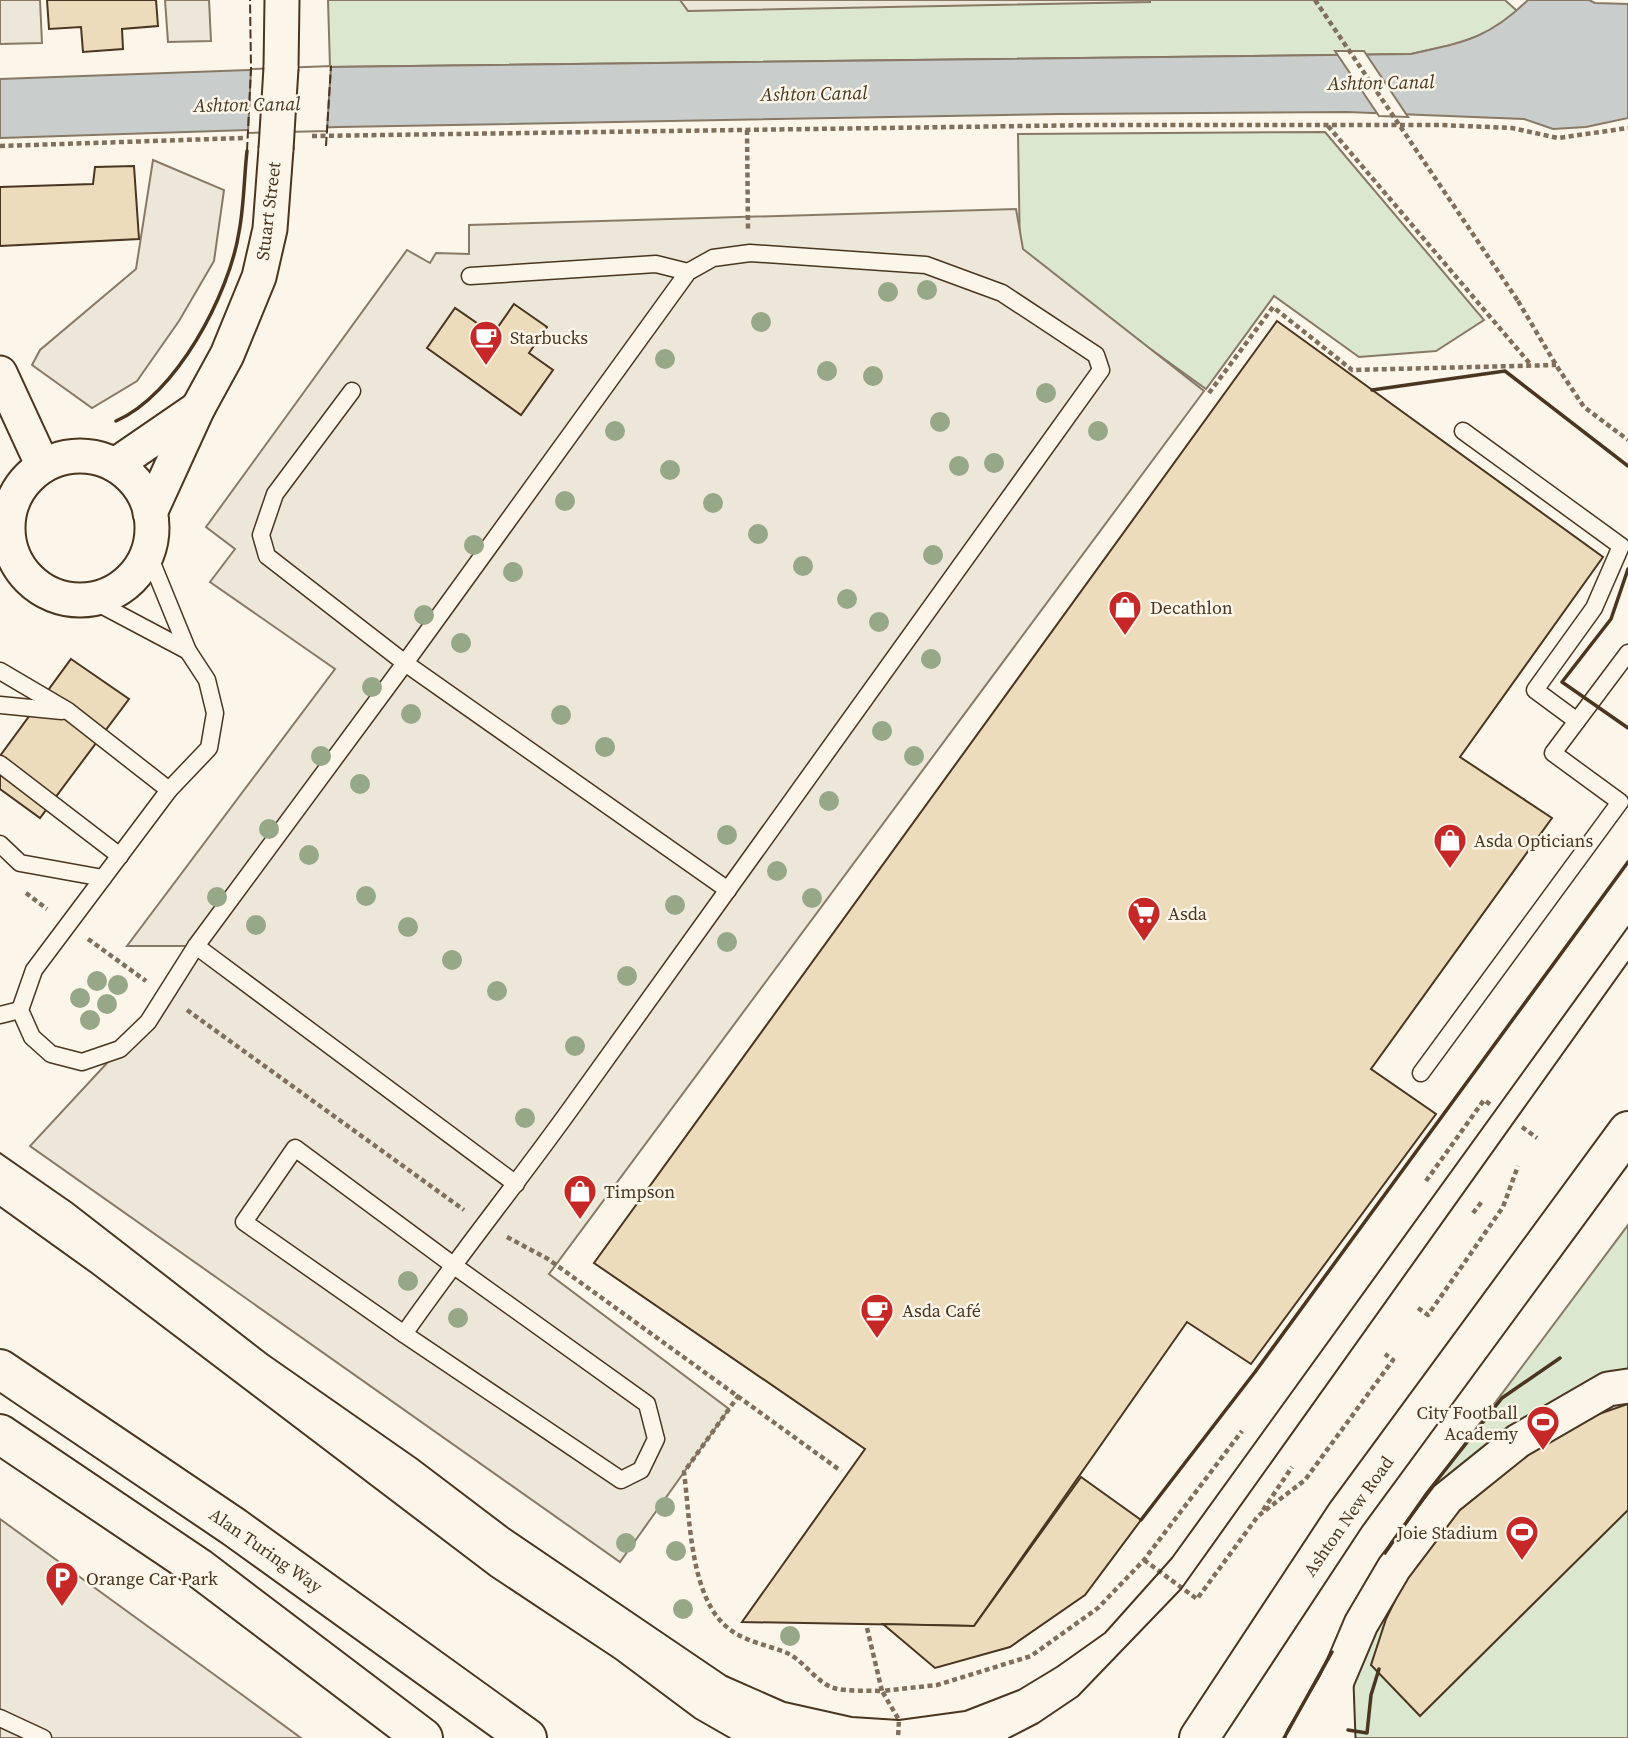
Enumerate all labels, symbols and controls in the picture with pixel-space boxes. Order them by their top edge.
water label: Ashton Canal [1326,68,1435,96]
water label: Ashton Canal [759,79,868,107]
water label: Ashton Canal [192,90,301,118]
street label: Stuart Street [250,160,286,262]
cafe icon: Starbucks [467,318,505,367]
place label: Starbucks [510,325,588,350]
shop icon: Decathlon [1106,588,1144,637]
place label: Decathlon [1150,595,1233,620]
shop icon: Asda Opticians [1431,821,1469,870]
place label: Asda Opticians [1474,828,1594,853]
supermarket icon: Asda [1125,894,1163,943]
place label: Asda [1168,901,1208,926]
shop icon: Timpson [561,1172,599,1221]
place label: Timpson [604,1179,675,1204]
cafe icon: Asda Café [858,1291,896,1340]
place label: Asda Café [902,1298,981,1323]
place label: City Football Academy [1417,1400,1519,1446]
sports icon: City Football Academy [1524,1403,1562,1452]
street label: Ashton New Road [1297,1451,1399,1581]
street label: Alan Turing Way [204,1502,328,1599]
sports icon: Joie Stadium [1503,1513,1541,1562]
place label: Joie Stadium [1396,1520,1498,1545]
parking icon: Orange Car Park [43,1559,81,1608]
place label: Orange Car Park [86,1566,218,1591]

